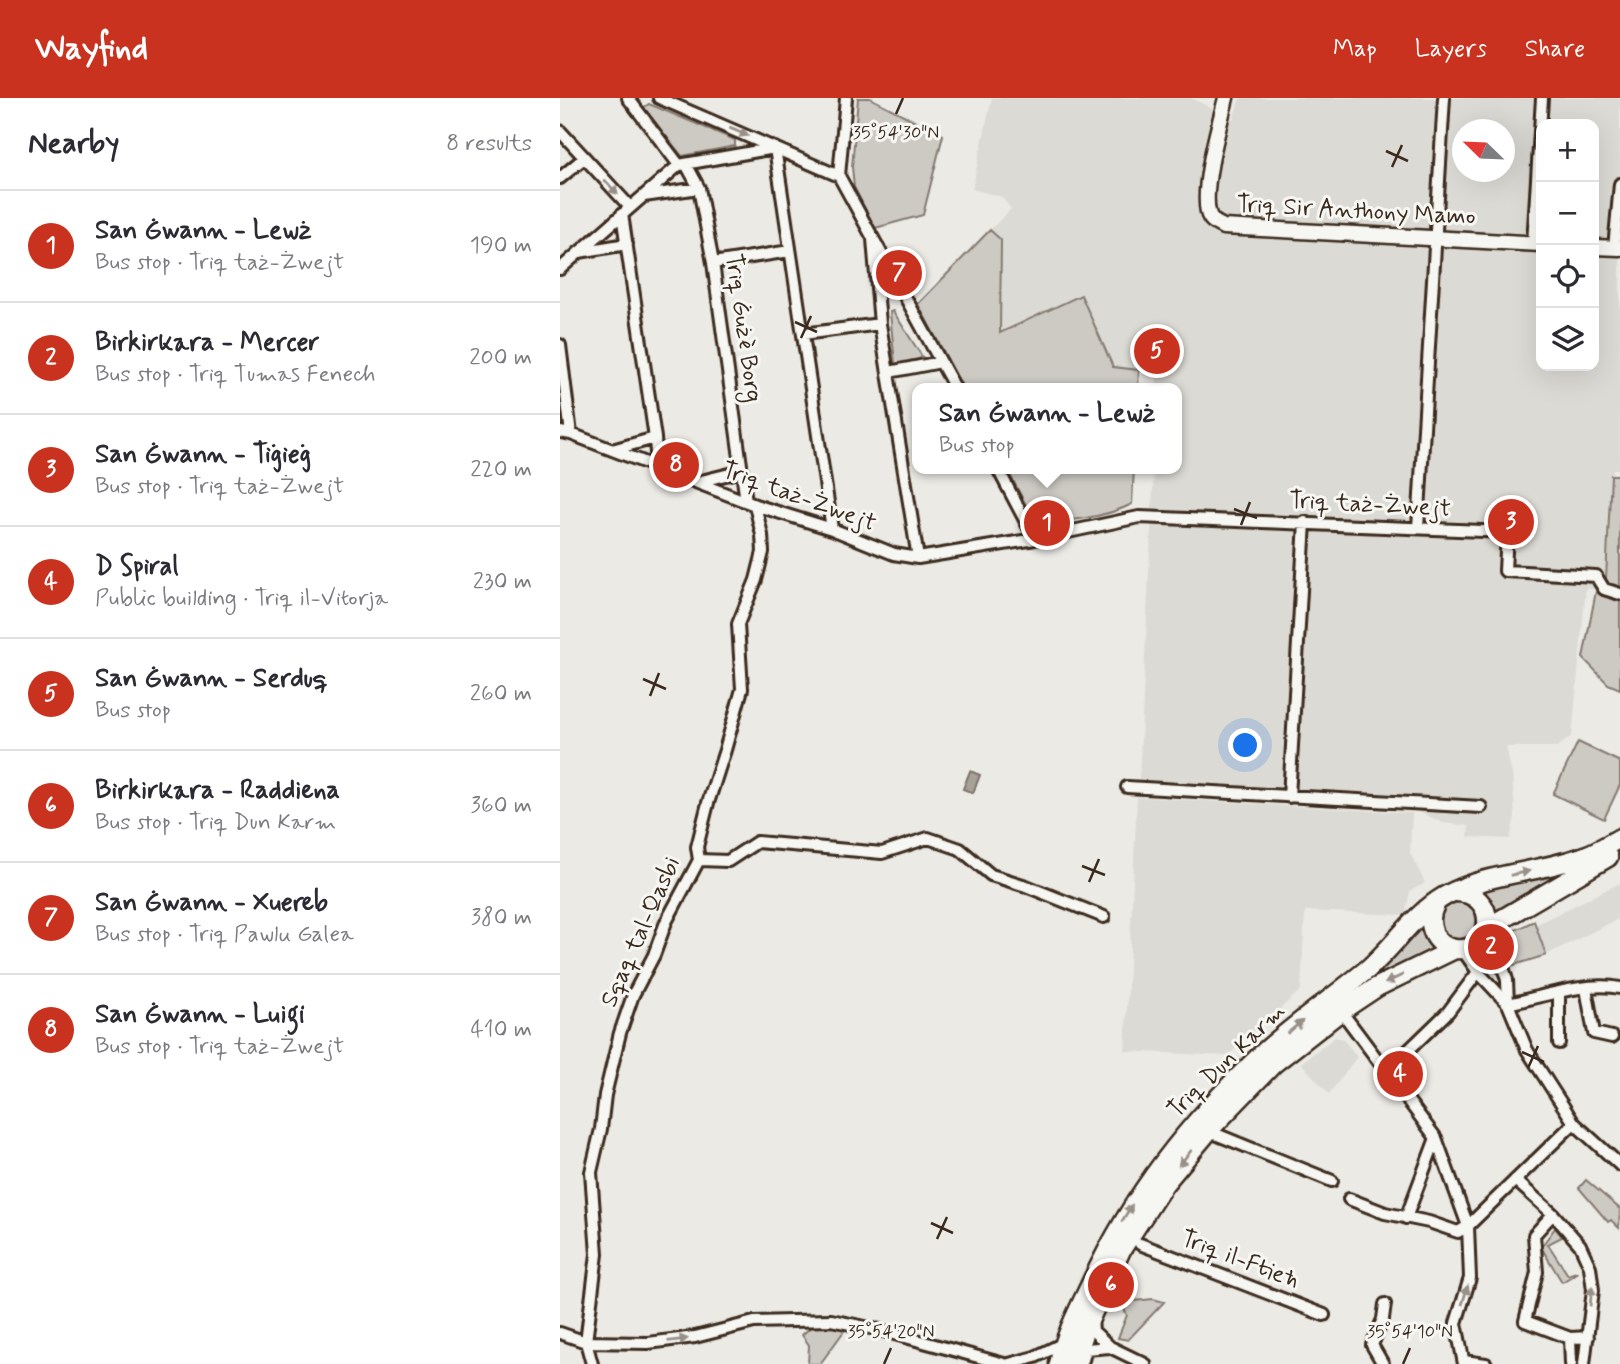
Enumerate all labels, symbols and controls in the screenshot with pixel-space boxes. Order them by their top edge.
text: Wayfind [35,27,148,71]
text: Map [1333,34,1377,65]
text: Layers [1415,34,1487,65]
text: Share [1525,34,1585,65]
north arrow [1452,119,1515,182]
map controls [1536,119,1599,371]
button: + [1536,119,1599,182]
text: 35°54'30"N [853,121,939,145]
text: Nearby [28,124,119,163]
one-way arrow [729,127,750,138]
text: 8 results [446,129,532,159]
one-way arrow [603,178,619,195]
button: − [1536,182,1599,245]
street label: Triq Sir Anthony Mamo [1236,189,1476,233]
text: San Ġwann - Lewż [95,214,311,248]
text: 1 [46,231,56,261]
text: 190 m [470,231,532,261]
button: locate [1536,245,1599,308]
pin: 7 [876,247,922,299]
text: Bus stop · Triq taż-Żwejt [95,248,344,278]
street label: Triq Ġużè Borg [715,252,769,405]
button: layers [1536,308,1599,371]
pin: 5 [1134,325,1180,377]
text: Birkirkara - Mercer [95,326,319,360]
text: 2 [45,343,57,373]
text: 200 m [469,343,532,373]
text: Bus stop · Triq Tumas Fenech [95,360,376,390]
popup [912,383,1182,474]
text: San Ġwann - Lewż [939,397,1155,431]
text: Bus stop [939,431,1015,461]
text: San Ġwann - Tiġieġ [95,438,311,472]
pin: 8 [653,439,699,491]
text: 3 [46,455,56,485]
text: 220 m [470,455,532,485]
street label: Triq taż-Żwejt [718,455,880,539]
text: Bus stop · Triq taż-Żwejt [95,472,344,502]
street label: Triq taż-Żwejt [1288,485,1452,525]
pin: 3 [1488,496,1534,548]
pin: 1 [1024,497,1070,549]
text: D Spiral [95,550,179,584]
text: 4 [44,567,58,597]
text: 230 m [473,567,532,597]
text: Public building · Triq il-Vitorja [95,584,388,614]
text: San Ġwann - Serduq [95,662,327,696]
text: 5 [44,679,58,709]
text: 260 m [470,679,532,709]
text: Bus stop [95,696,171,726]
your location [1228,728,1262,762]
text: Birkirkara - Raddiena [95,774,340,808]
text: 6 [45,791,57,821]
text: 360 m [471,791,532,821]
text: Bus stop · Triq Dun Karm [95,808,336,838]
street label: Sqaq tal-Qasbi [594,852,688,1012]
one-way arrow [1509,867,1531,878]
text: San Ġwann - Xuereb [95,886,328,920]
text: 7 [44,903,58,933]
text: 380 m [471,903,532,933]
text: Bus stop · Triq Pawlu Galea [95,920,354,950]
pin: 2 [1468,921,1514,973]
one-way arrow [1384,974,1404,985]
street label: Triq Dun Karm [1161,996,1293,1126]
text: San Ġwann - Luigi [95,998,305,1032]
text: 8 [45,1015,57,1045]
text: 410 m [470,1015,532,1045]
one-way arrow [1286,1019,1304,1035]
text: Bus stop · Triq taż-Żwejt [95,1032,344,1062]
pin: 4 [1377,1048,1423,1100]
one-way arrow [1178,1150,1193,1167]
one-way arrow [1121,1204,1133,1223]
street label: Triq il-Ftieħ [1176,1223,1304,1297]
pin: 6 [1088,1259,1134,1311]
one-way arrow [1460,1285,1471,1306]
one-way arrow [1586,1285,1597,1307]
text: 35°54'20"N [847,1320,935,1344]
text: 35°54'10"N [1367,1320,1453,1344]
one-way arrow [667,1334,689,1345]

